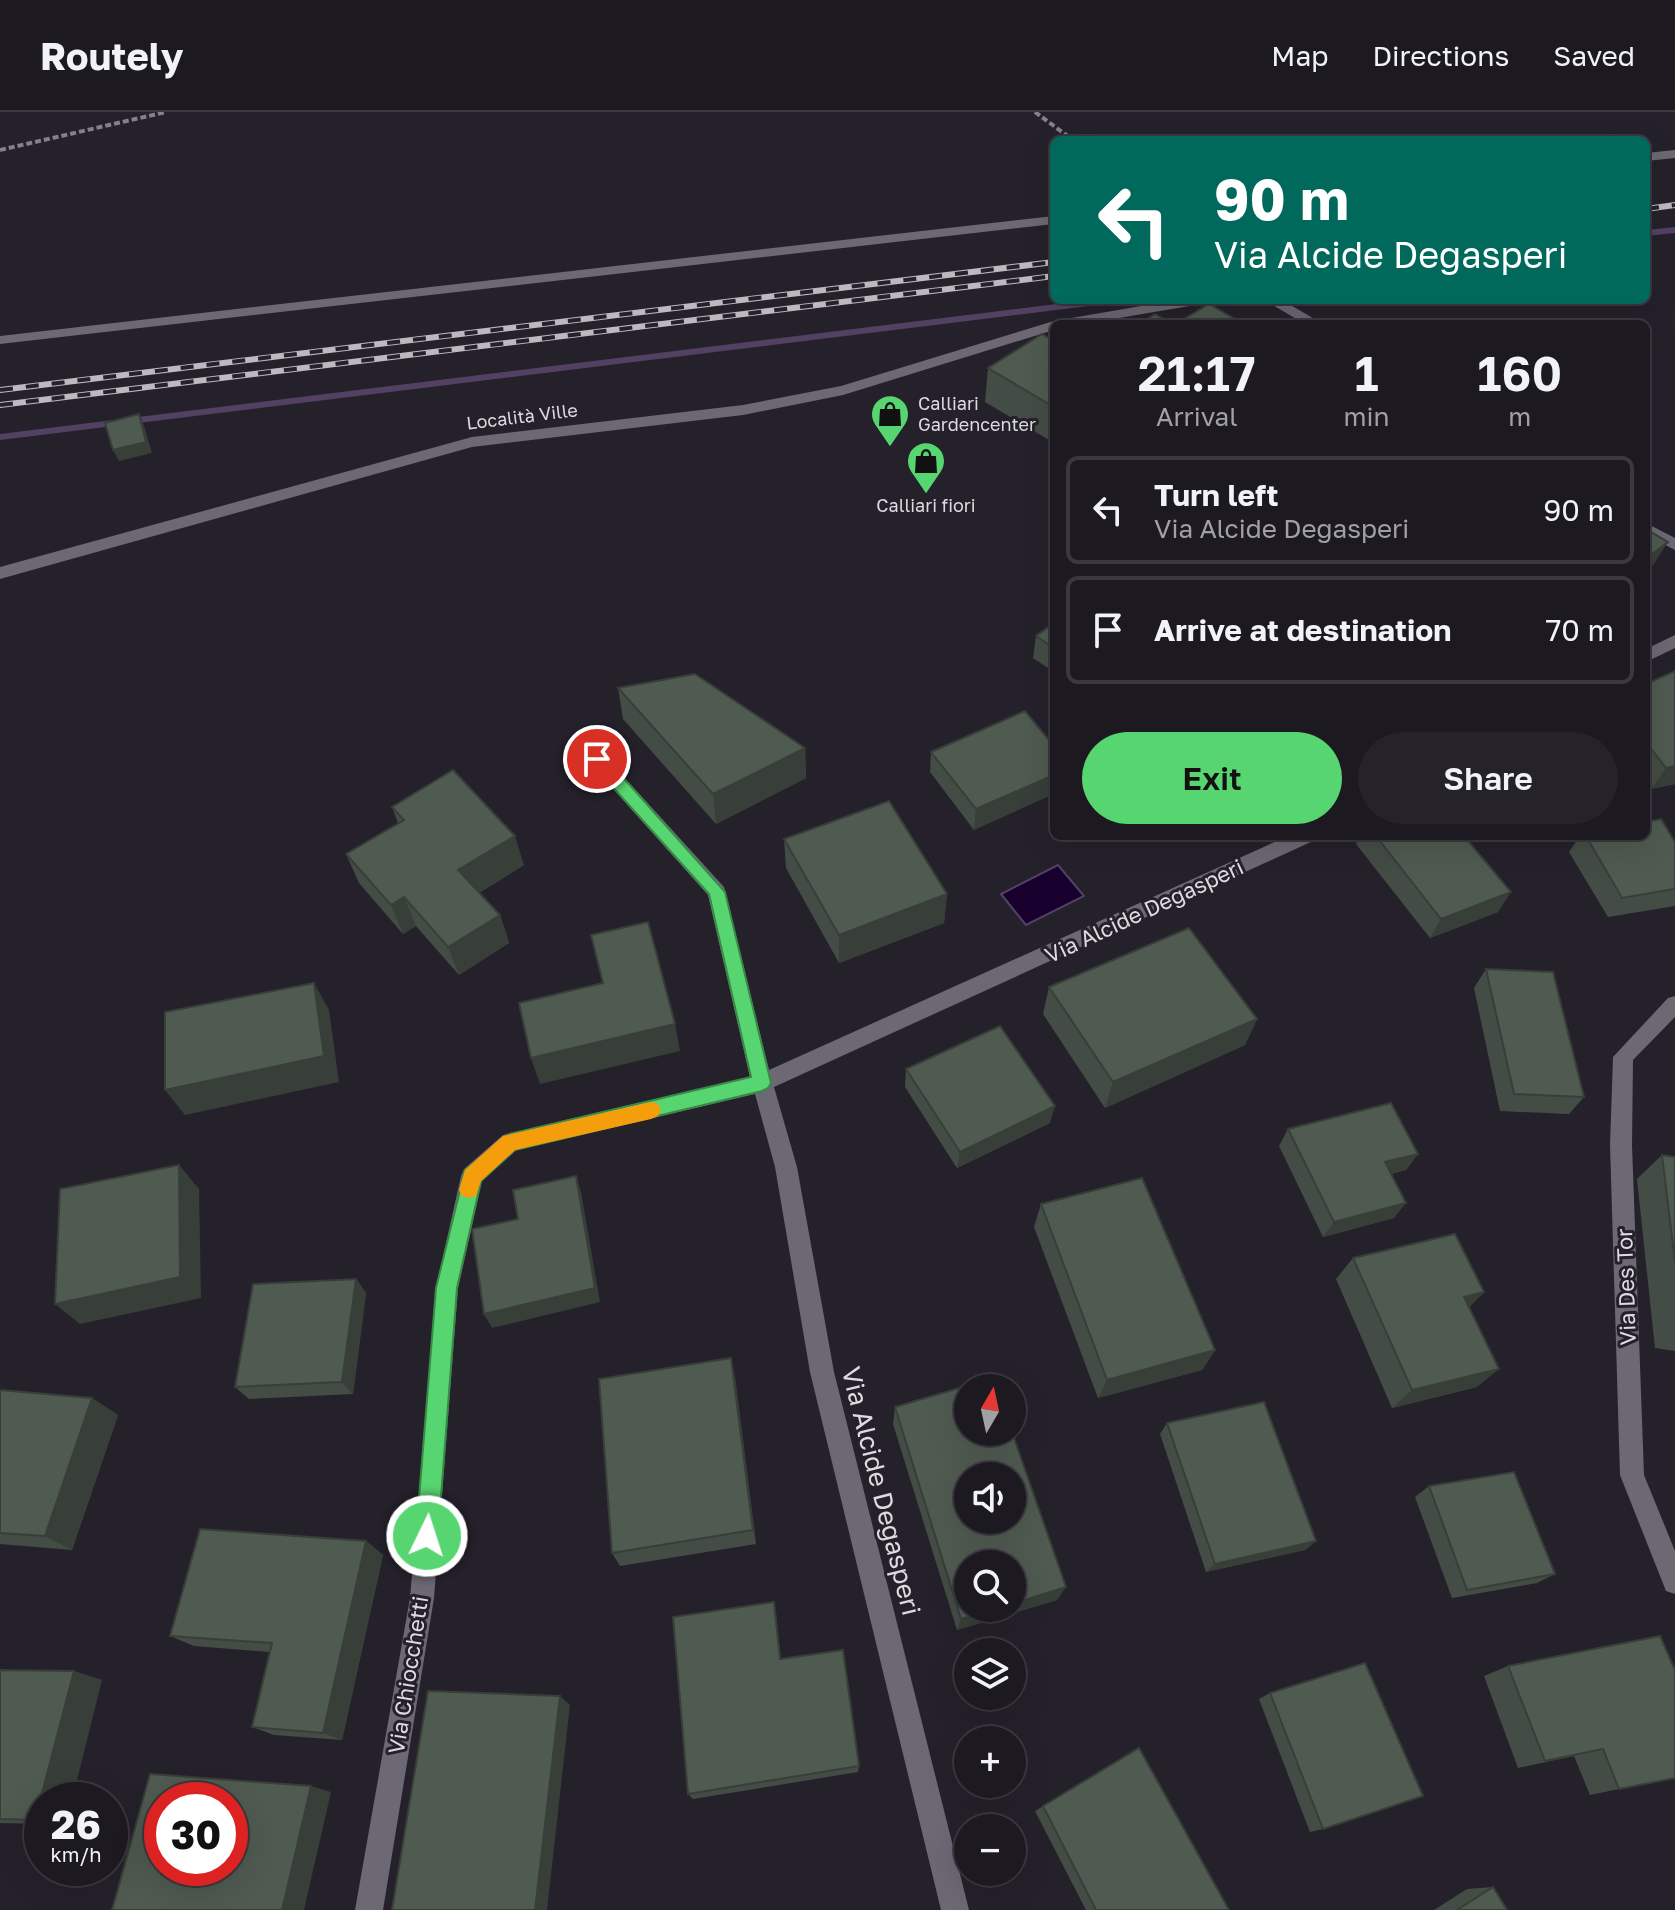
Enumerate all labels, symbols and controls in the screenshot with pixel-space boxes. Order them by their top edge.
text: Routely [40,33,184,78]
text: Map [1271,39,1328,72]
text: Directions [1372,39,1509,72]
text: Saved [1553,39,1635,72]
text: 90 m [1214,165,1349,232]
icon: left [1082,168,1186,272]
text: Via Alcide Degasperi [1214,233,1567,276]
text: 21:17 [1138,344,1256,402]
text: 1 [1354,344,1379,402]
text: 160 [1477,344,1562,402]
place label: Calliari Gardencenter [918,392,1036,435]
shop icon: Calliari Gardencenter [869,393,911,448]
street label: Località Ville [465,398,579,434]
text: Arrival [1156,401,1238,432]
text: min [1344,401,1390,432]
text: m [1508,401,1531,432]
shop icon: Calliari fiori [905,440,947,495]
text: Turn left [1154,477,1279,513]
icon: left [1086,488,1130,532]
text: 90 m [1543,492,1614,528]
place label: Calliari fiori [876,494,976,516]
text: Via Alcide Degasperi [1154,513,1409,544]
icon: arrive [1086,608,1130,652]
text: Arrive at destination [1154,612,1451,648]
text: 70 m [1545,612,1614,648]
pin [563,725,631,793]
button: Exit [1082,732,1342,824]
button: Share [1358,732,1618,824]
icon: arrive [575,737,619,781]
street label: Via Alcide Degasperi [1040,853,1247,968]
street label: Via Des Tor [1610,1227,1641,1346]
street label: Via Alcide Degasperi [836,1363,927,1618]
north arrow [954,1374,1026,1446]
map controls [954,1374,1026,1886]
button: sound [954,1462,1026,1534]
position arrow [385,1494,469,1578]
button: search [954,1550,1026,1622]
street label: Via Chiocchetti [382,1594,433,1756]
button: layers [954,1638,1026,1710]
button: + [954,1726,1026,1798]
speed limit sign: 30 [144,1782,248,1886]
text: 26 [51,1800,101,1848]
button: − [954,1814,1026,1886]
text: km/h [51,1842,101,1866]

